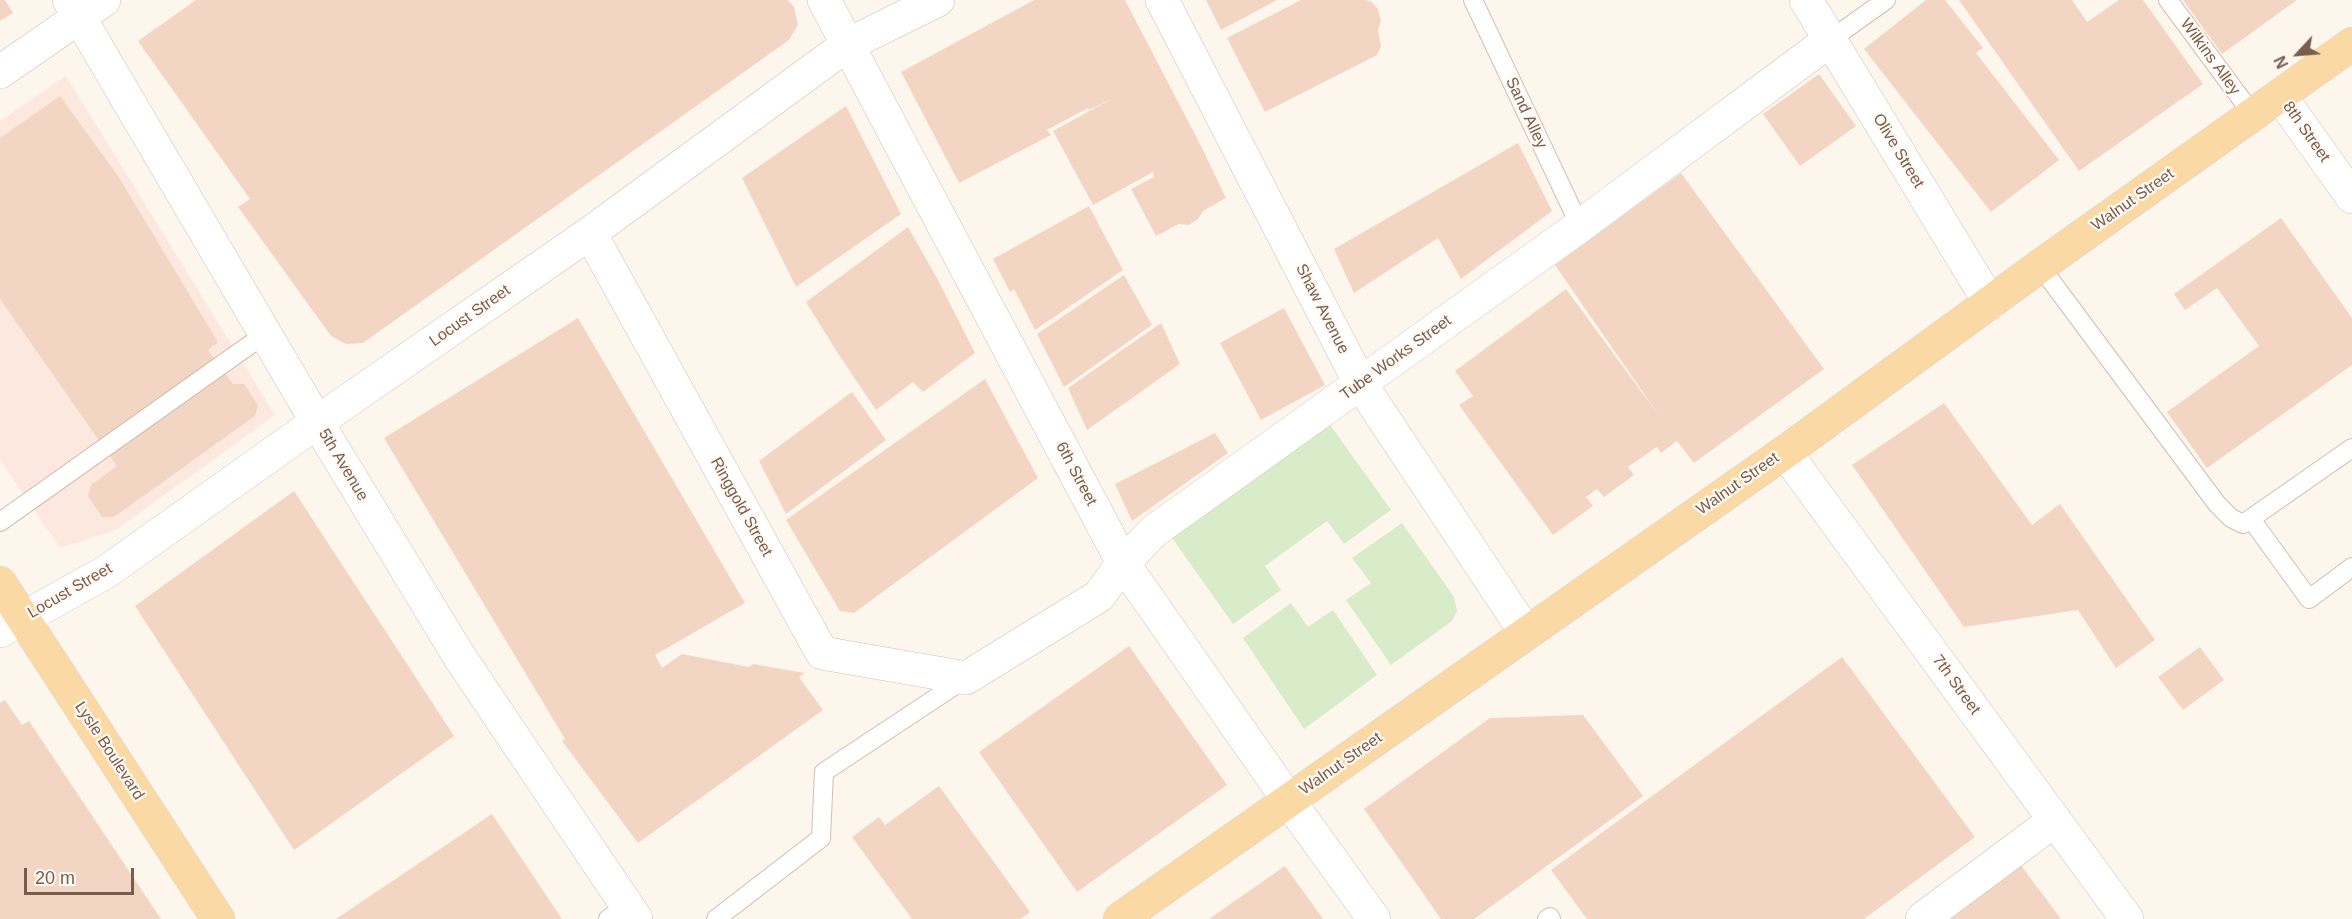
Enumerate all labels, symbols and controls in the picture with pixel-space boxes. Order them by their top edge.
street label: Wilkins Alley [2176,15,2244,99]
north arrow [2268,24,2328,84]
text: N [2271,53,2292,71]
street label: Sand Alley [1501,74,1551,152]
street label: 8th Street [2278,98,2334,166]
street label: Olive Street [1868,110,1928,192]
street label: Walnut Street [2088,165,2178,235]
street label: Shaw Avenue [1291,261,1353,357]
street label: Locust Street [426,281,514,351]
street label: Tube Works Street [1337,311,1455,405]
street label: 5th Avenue [314,425,372,505]
street label: 6th Street [1051,439,1101,509]
street label: Walnut Street [1693,449,1783,519]
street label: Ringgold Street [706,454,776,560]
street label: Locust Street [24,559,116,623]
street label: 7th Street [1928,651,1984,719]
street label: Lysle Boulevard [70,698,148,804]
street label: Walnut Street [1296,729,1386,799]
scale bar [27,856,136,894]
text: 20 m [35,868,75,888]

